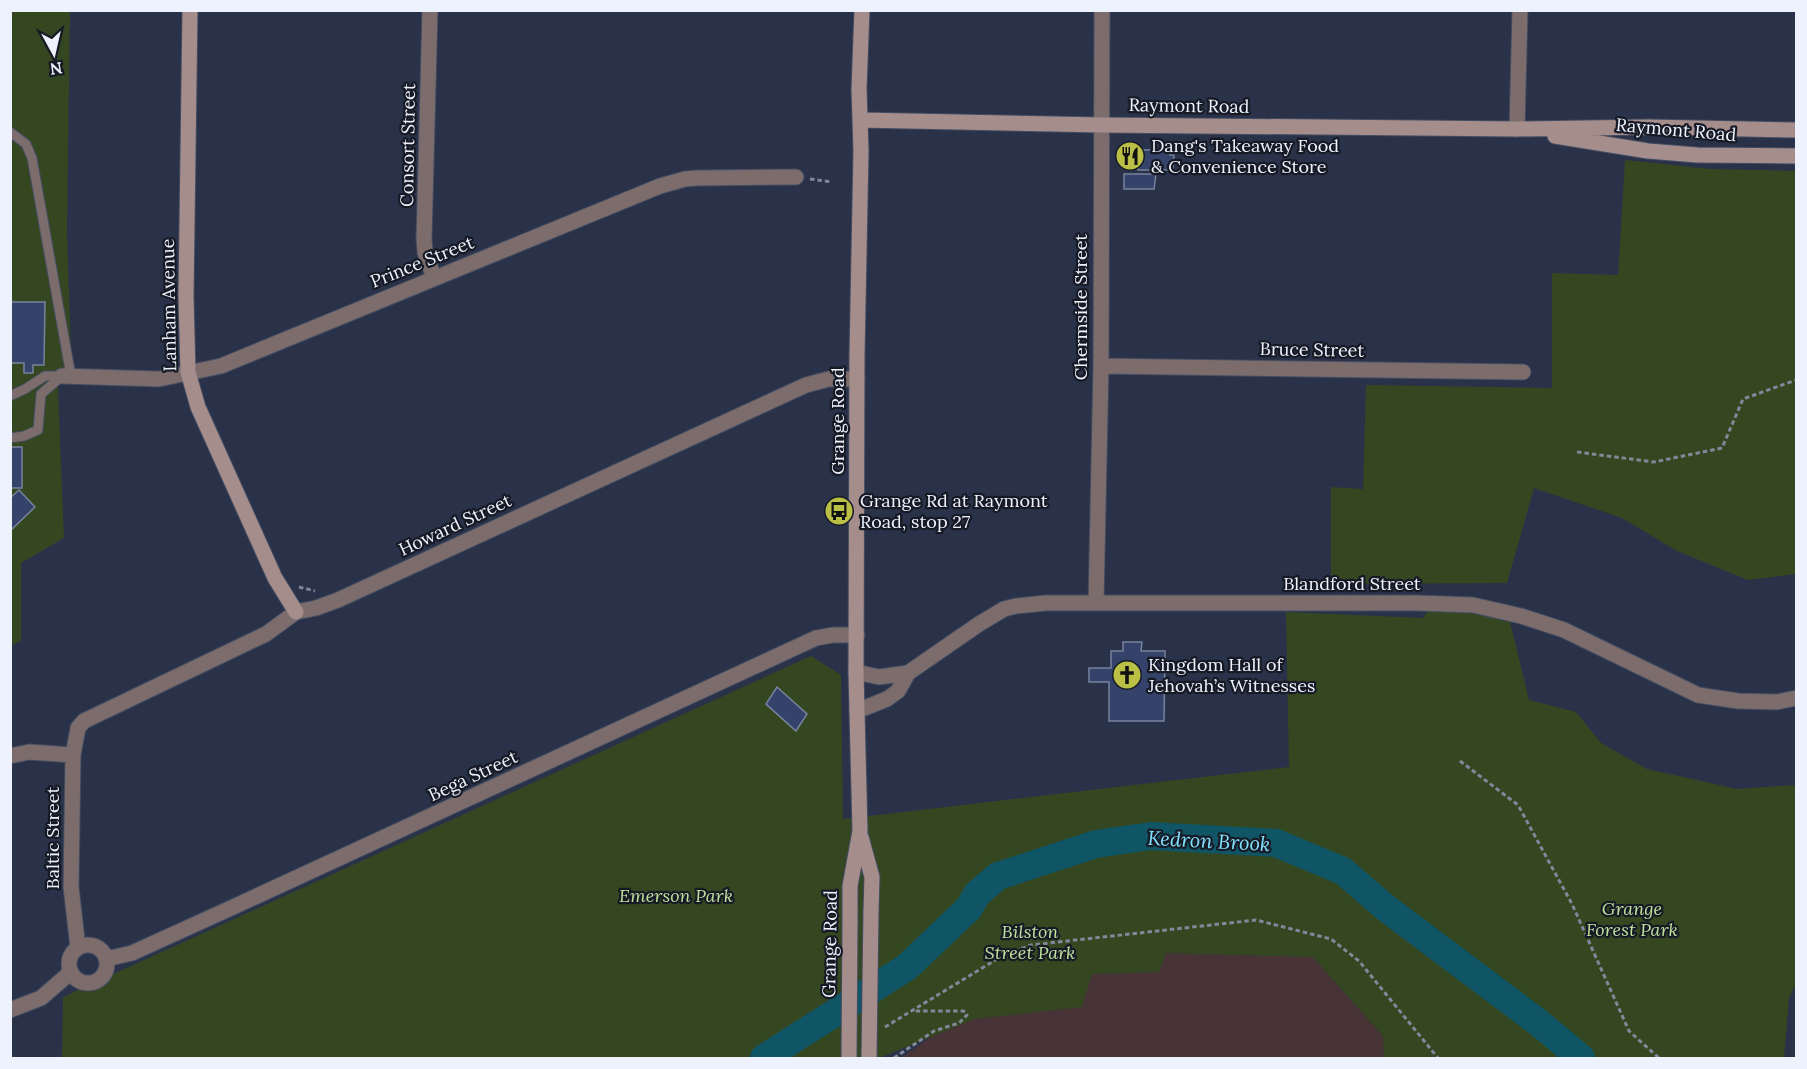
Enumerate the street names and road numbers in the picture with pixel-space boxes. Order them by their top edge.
street label: Consort Street [395,83,420,207]
street label: Raymont Road [1128,93,1250,118]
street label: Raymont Road [1615,113,1737,146]
street label: Prince Street [367,230,477,293]
street label: Chermside Street [1069,234,1092,380]
street label: Lanham Avenue [156,238,181,372]
street label: Bruce Street [1260,337,1365,362]
street label: Grange Road [826,367,849,475]
street label: Howard Street [395,488,515,561]
street label: Blandford Street [1283,572,1421,595]
street label: Bega Street [424,745,521,806]
street label: Baltic Street [41,787,64,889]
street label: Grange Road [817,890,842,998]

